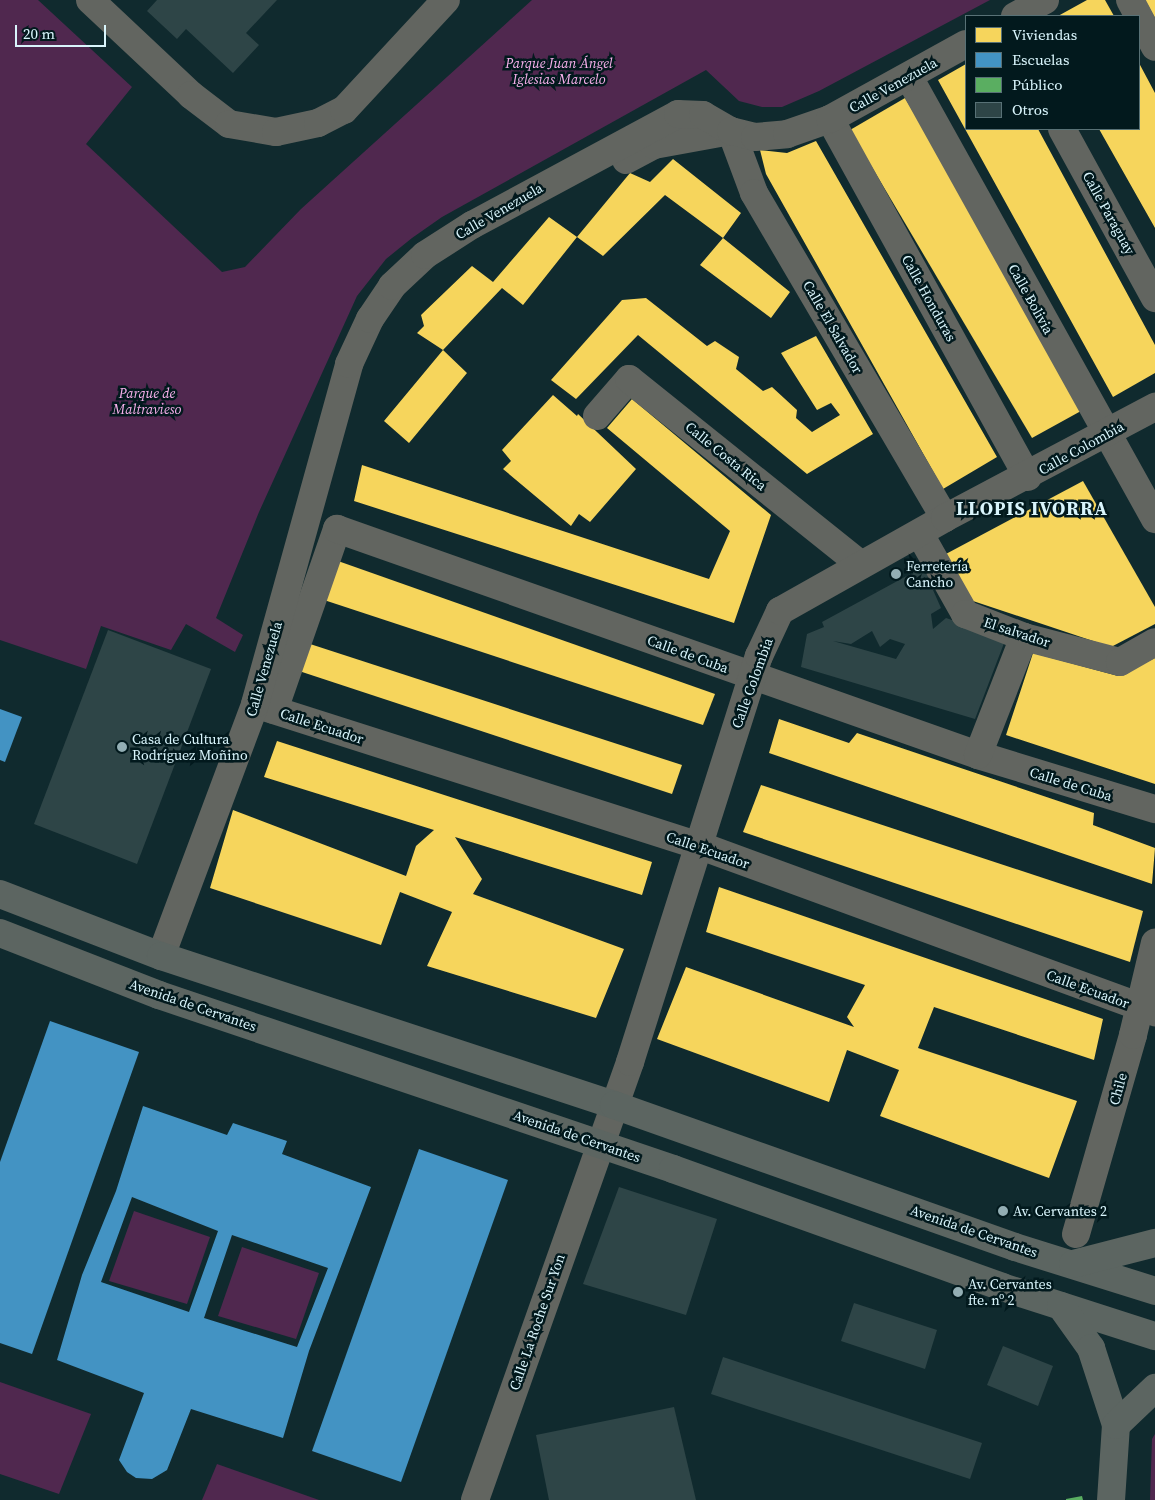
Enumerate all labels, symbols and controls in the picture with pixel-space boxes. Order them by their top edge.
scale bar [18,15,109,47]
legend [965,15,1140,130]
text: 20 m [23,23,55,44]
text: Viviendas [1012,24,1077,45]
text: Escuelas [1012,49,1069,70]
street label: Calle Venezuela [846,54,940,116]
park label: Parque Juan Ángel Iglesias Marcelo [505,55,613,88]
text: Público [1012,74,1063,95]
text: Otros [1012,99,1048,120]
street label: Calle Paraguay [1079,169,1139,257]
street label: Calle Venezuela [452,179,546,243]
street label: Calle Honduras [898,252,960,344]
street label: Calle Bolivia [1005,261,1057,337]
street label: Calle El Salvador [800,278,866,376]
park label: Parque de Maltravieso [113,385,181,418]
street label: Calle Costa Rica [682,418,770,494]
street label: Calle Colombia [1035,418,1127,478]
district label: LLOPIS IVORRA [954,498,1110,520]
place label: Ferretería Cancho [906,558,968,590]
marker: Ferretería Cancho [890,568,902,580]
street label: El salvador [982,613,1052,651]
street label: Calle Venezuela [242,619,286,719]
street label: Calle de Cuba [645,632,731,676]
street label: Calle Colombia [728,636,776,730]
street label: Calle Ecuador [278,705,366,747]
place label: Casa de Cultura Rodríguez Moñino [132,731,248,764]
marker: Casa de Cultura Rodríguez Moñino [116,741,128,753]
street label: Calle de Cuba [1028,764,1114,804]
street label: Calle Ecuador [664,828,752,872]
street label: Calle Ecuador [1044,966,1132,1012]
street label: Avenida de Cervantes [127,975,259,1035]
street label: Chile [1106,1071,1130,1107]
street label: Avenida de Cervantes [511,1106,643,1166]
street label: Avenida de Cervantes [908,1201,1040,1261]
place label: Av. Cervantes 2 [1013,1203,1107,1219]
marker: Av. Cervantes 2 [997,1205,1009,1217]
street label: Calle La Roche Sur Yon [506,1251,568,1393]
place label: Av. Cervantes fte. nº 2 [968,1276,1052,1308]
marker: Av. Cervantes fte. nº 2 [952,1286,964,1298]

